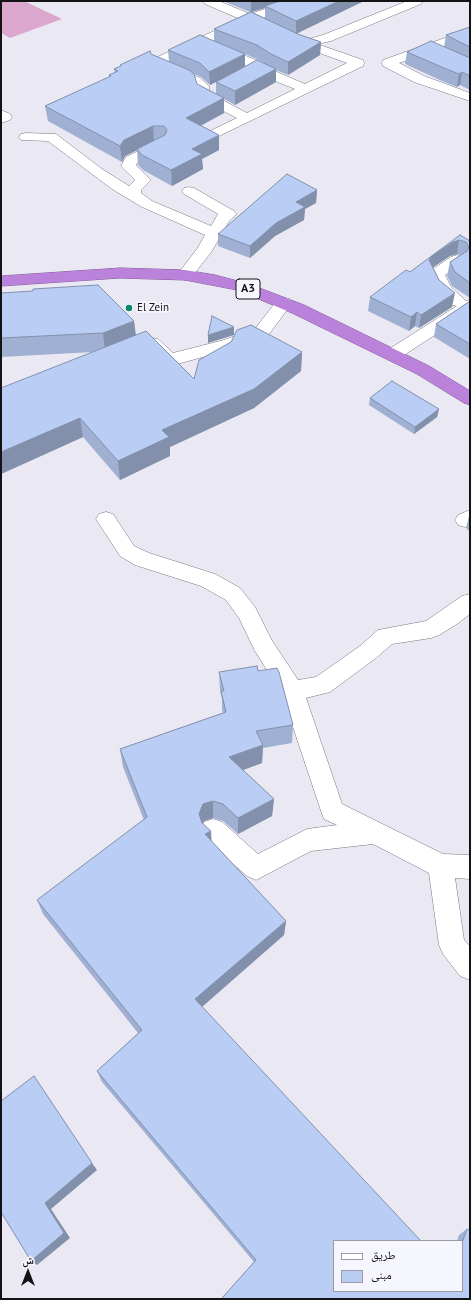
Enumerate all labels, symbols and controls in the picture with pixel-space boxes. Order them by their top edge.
road number: A3 [236,279,260,299]
place label: El Zein [137,301,169,315]
marker: El Zein [124,303,134,313]
legend [333,1240,463,1292]
text: طريق [371,1247,396,1262]
north arrow [8,1252,48,1292]
text: ش [22,1253,34,1267]
text: مبنى [371,1267,392,1282]

